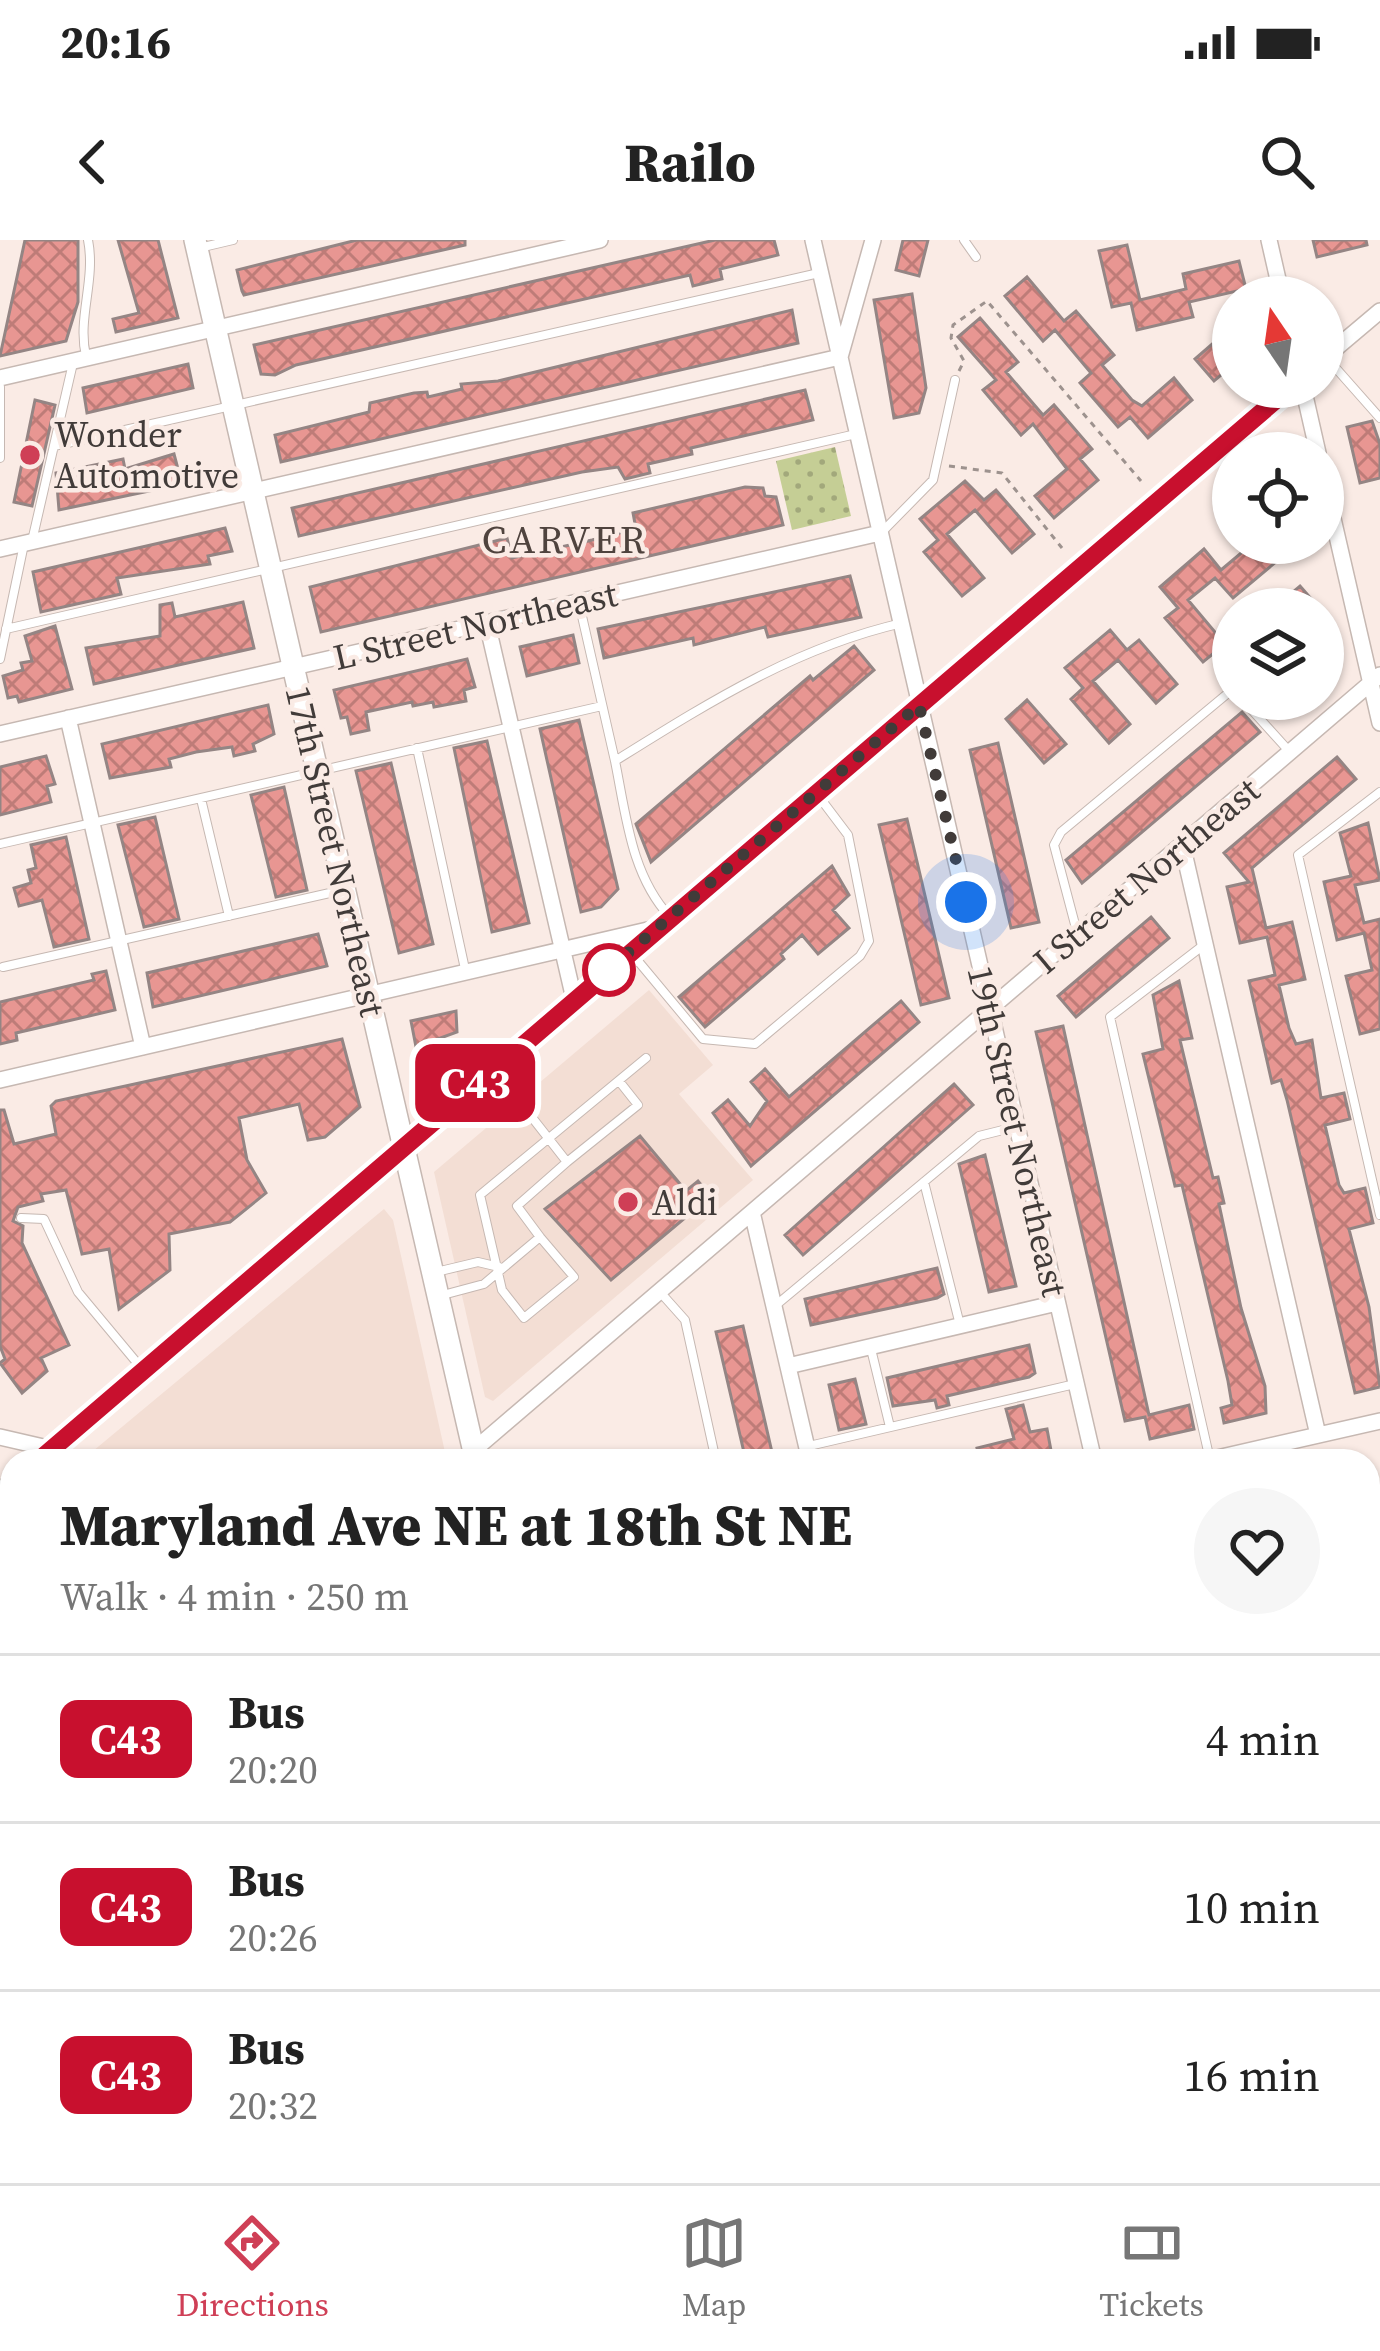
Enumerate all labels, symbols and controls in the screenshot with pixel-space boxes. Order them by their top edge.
text: 20:16 [60,11,171,73]
text: Railo [624,125,756,199]
icon: back [60,129,126,195]
icon: search [1254,129,1320,195]
north arrow [1212,276,1344,408]
map controls [1212,276,1344,720]
place label: Wonder Automotive [54,410,239,500]
button: locate [1212,432,1344,564]
marker: Wonder Automotive [17,442,43,468]
district label: CARVER [482,513,648,566]
street label: L Street Northeast [328,569,622,682]
button: layers [1212,588,1344,720]
street label: 17th Street Northeast [274,681,397,1022]
street label: I Street Northeast [1023,766,1270,985]
your location [936,872,996,932]
unlabelled marker [584,945,634,995]
street label: 19th Street Northeast [956,961,1079,1302]
line badge: C43 [406,1044,544,1122]
text: C43 [439,1054,511,1112]
place label: Aldi [652,1178,718,1227]
marker: Aldi [615,1189,641,1215]
text: Maryland Ave NE at 18th St NE [60,1486,852,1564]
button: heart [1194,1488,1320,1614]
text: Walk · 4 min · 250 m [60,1570,409,1623]
text: Bus [228,1681,305,1743]
text: 4 min [1206,1708,1320,1770]
text: C43 [90,1710,162,1768]
text: 20:20 [228,1743,318,1796]
text: Bus [228,1849,305,1911]
text: 10 min [1183,1876,1320,1938]
text: C43 [90,1878,162,1936]
text: 20:26 [228,1911,318,1964]
text: Bus [228,2017,305,2079]
text: 16 min [1183,2044,1320,2106]
text: C43 [90,2046,162,2104]
text: 20:32 [228,2079,318,2132]
tab: Directions [176,2210,329,2327]
tab: Map [681,2210,747,2327]
tab: Tickets [1099,2210,1204,2327]

